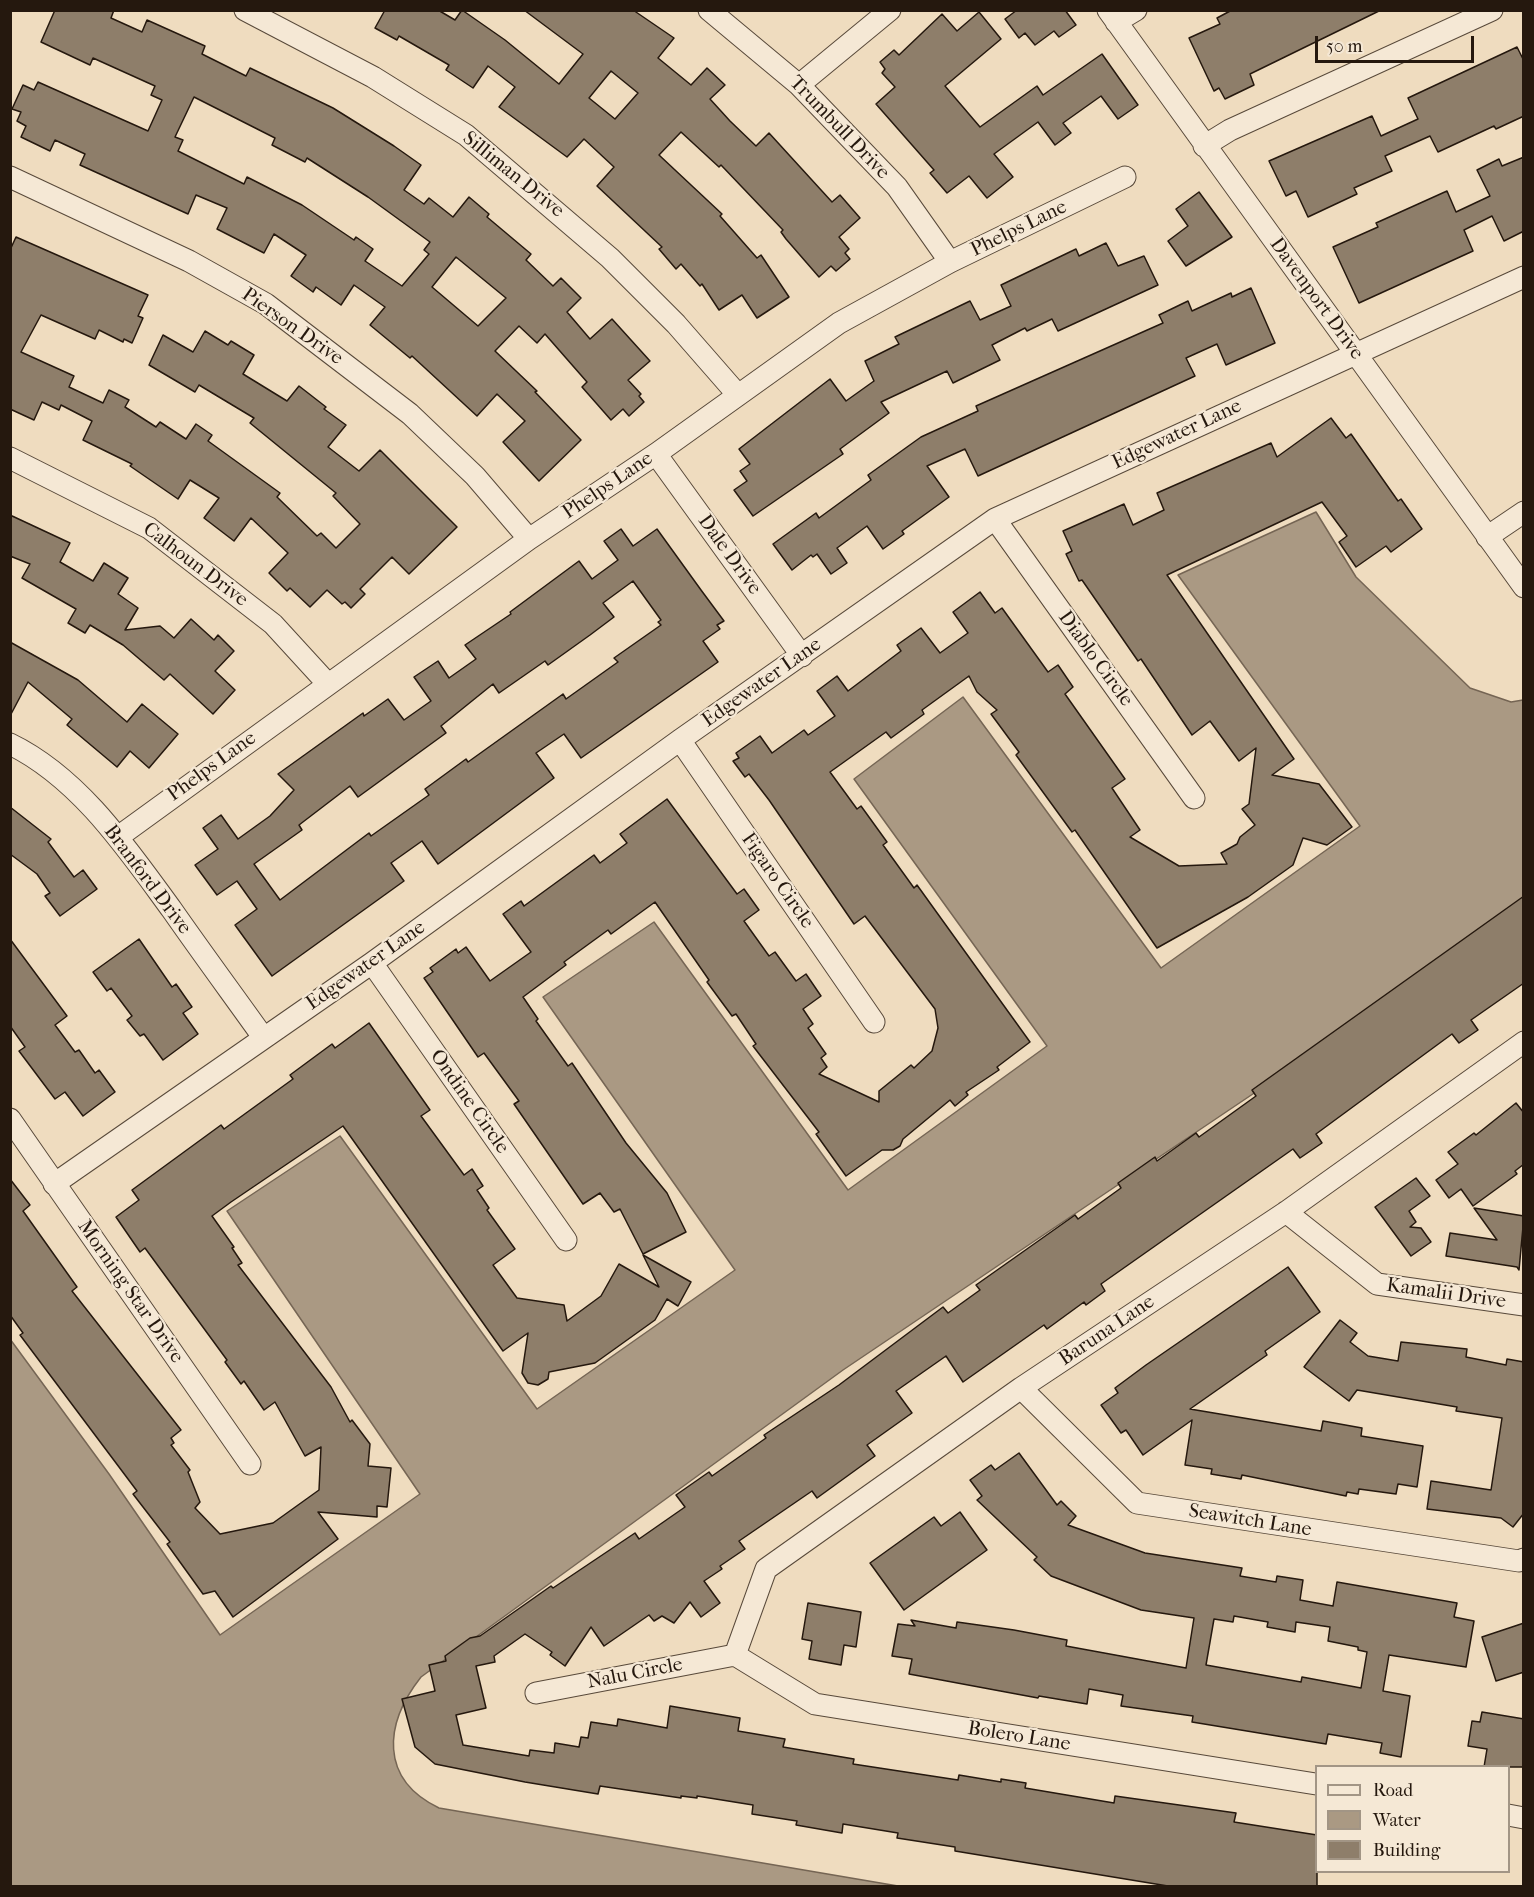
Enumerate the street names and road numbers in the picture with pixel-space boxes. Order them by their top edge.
street label: Trumbull Drive [784,71,894,185]
street label: Silliman Drive [457,127,569,223]
street label: Phelps Lane [967,195,1071,263]
street label: Davenport Drive [1264,233,1368,365]
street label: Pierson Drive [237,283,347,371]
street label: Edgewater Lane [1108,395,1246,475]
street label: Phelps Lane [558,447,658,525]
street label: Dale Drive [692,510,766,600]
street label: Calhoun Drive [138,518,252,612]
street label: Diablo Circle [1052,607,1138,711]
street label: Edgewater Lane [698,633,826,733]
street label: Phelps Lane [163,727,261,807]
street label: Branford Drive [98,821,196,939]
street label: Figaro Circle [735,829,819,933]
street label: Edgewater Lane [302,916,430,1016]
street label: Ondine Circle [424,1045,514,1159]
street label: Morning Star Drive [72,1216,188,1368]
street label: Kamalii Drive [1385,1274,1507,1314]
street label: Baruna Lane [1055,1290,1159,1372]
street label: Seawitch Lane [1187,1499,1313,1543]
street label: Nalu Circle [585,1653,685,1695]
street label: Bolero Lane [966,1717,1072,1757]

